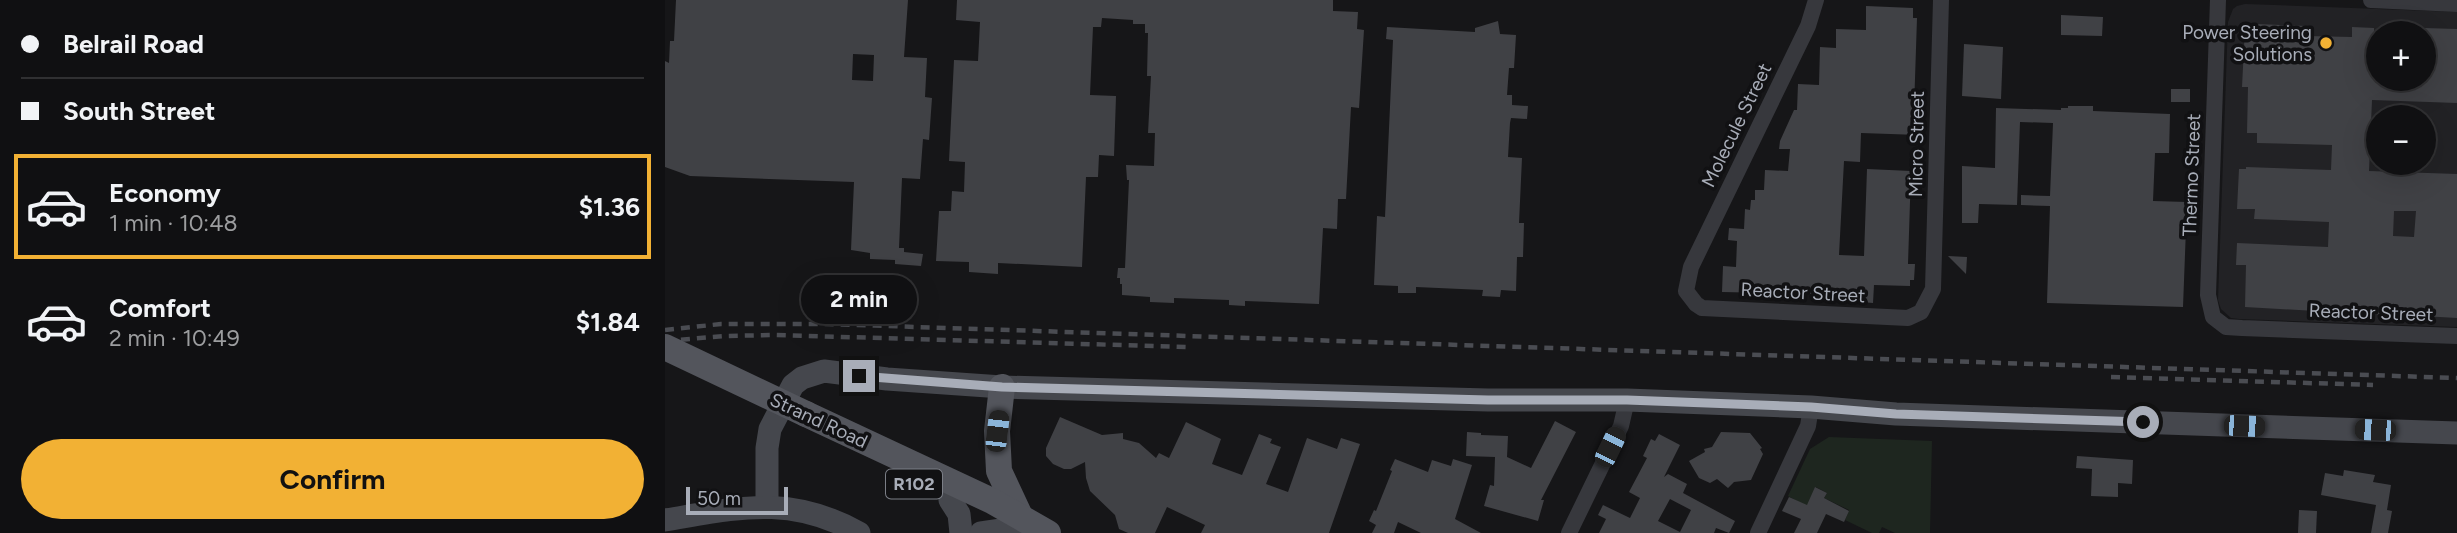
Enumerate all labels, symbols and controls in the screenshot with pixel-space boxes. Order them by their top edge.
place label: Power Steering Solutions [2182,21,2312,66]
map controls [2366,21,2436,175]
button: + [2366,21,2436,91]
text: Belrail Road [63,28,204,60]
marker: Power Steering Solutions [2318,35,2334,51]
street label: Molecule Street [1697,60,1776,191]
street label: Micro Street [1904,91,1929,197]
text: South Street [63,95,215,127]
button: − [2366,105,2436,175]
street label: Thermo Street [2178,113,2205,237]
icon: car [25,175,88,238]
text: Economy [109,177,221,209]
text: $1.36 [579,191,640,223]
text: 1 min · 10:48 [109,209,238,237]
callout: 2 min [801,274,917,324]
street label: Reactor Street [1740,278,1866,307]
text: 2 min [830,285,888,313]
icon: car [25,290,88,353]
text: Comfort [109,292,211,324]
street label: Reactor Street [2308,299,2434,326]
text: $1.84 [576,306,640,338]
text: 2 min · 10:49 [109,324,240,352]
route end [843,360,875,392]
street label: Strand Road [766,388,871,453]
route start [2127,406,2159,438]
car [985,409,1010,453]
car [2223,415,2266,437]
car [2354,419,2397,441]
car [1592,424,1629,470]
button: Confirm [21,439,644,519]
road number: R102 [886,470,942,498]
scale bar [686,484,787,516]
text: 50 m [697,487,741,510]

